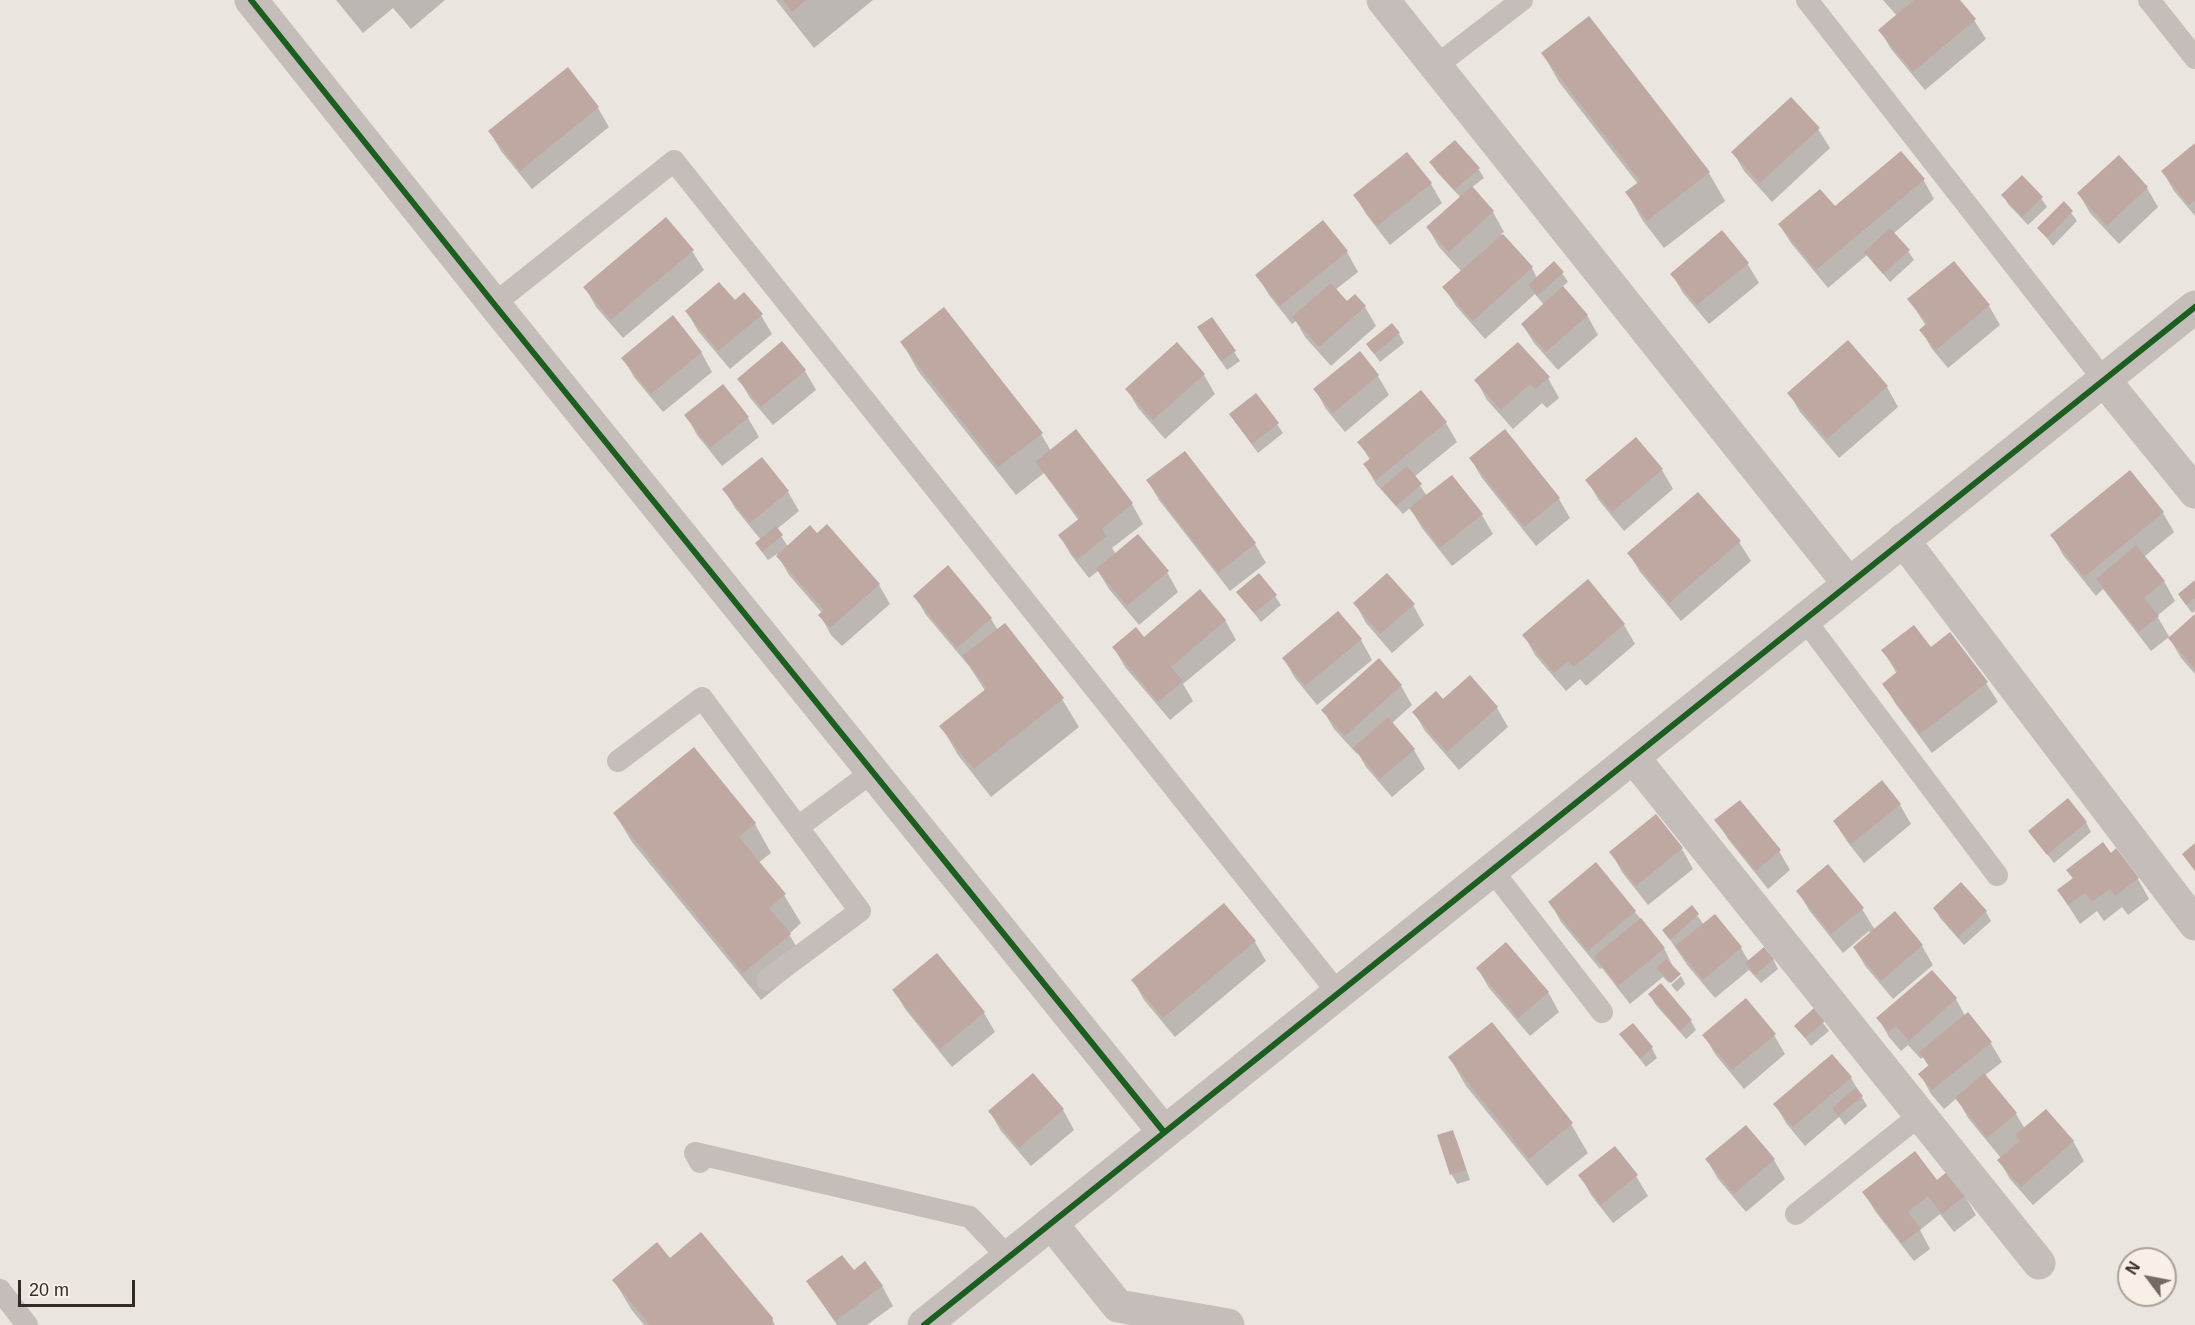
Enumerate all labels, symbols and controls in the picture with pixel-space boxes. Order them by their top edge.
north arrow [2117,1247,2177,1307]
text: N [2123,1259,2143,1278]
scale bar [21,1268,138,1306]
text: 20 m [29,1280,69,1300]

